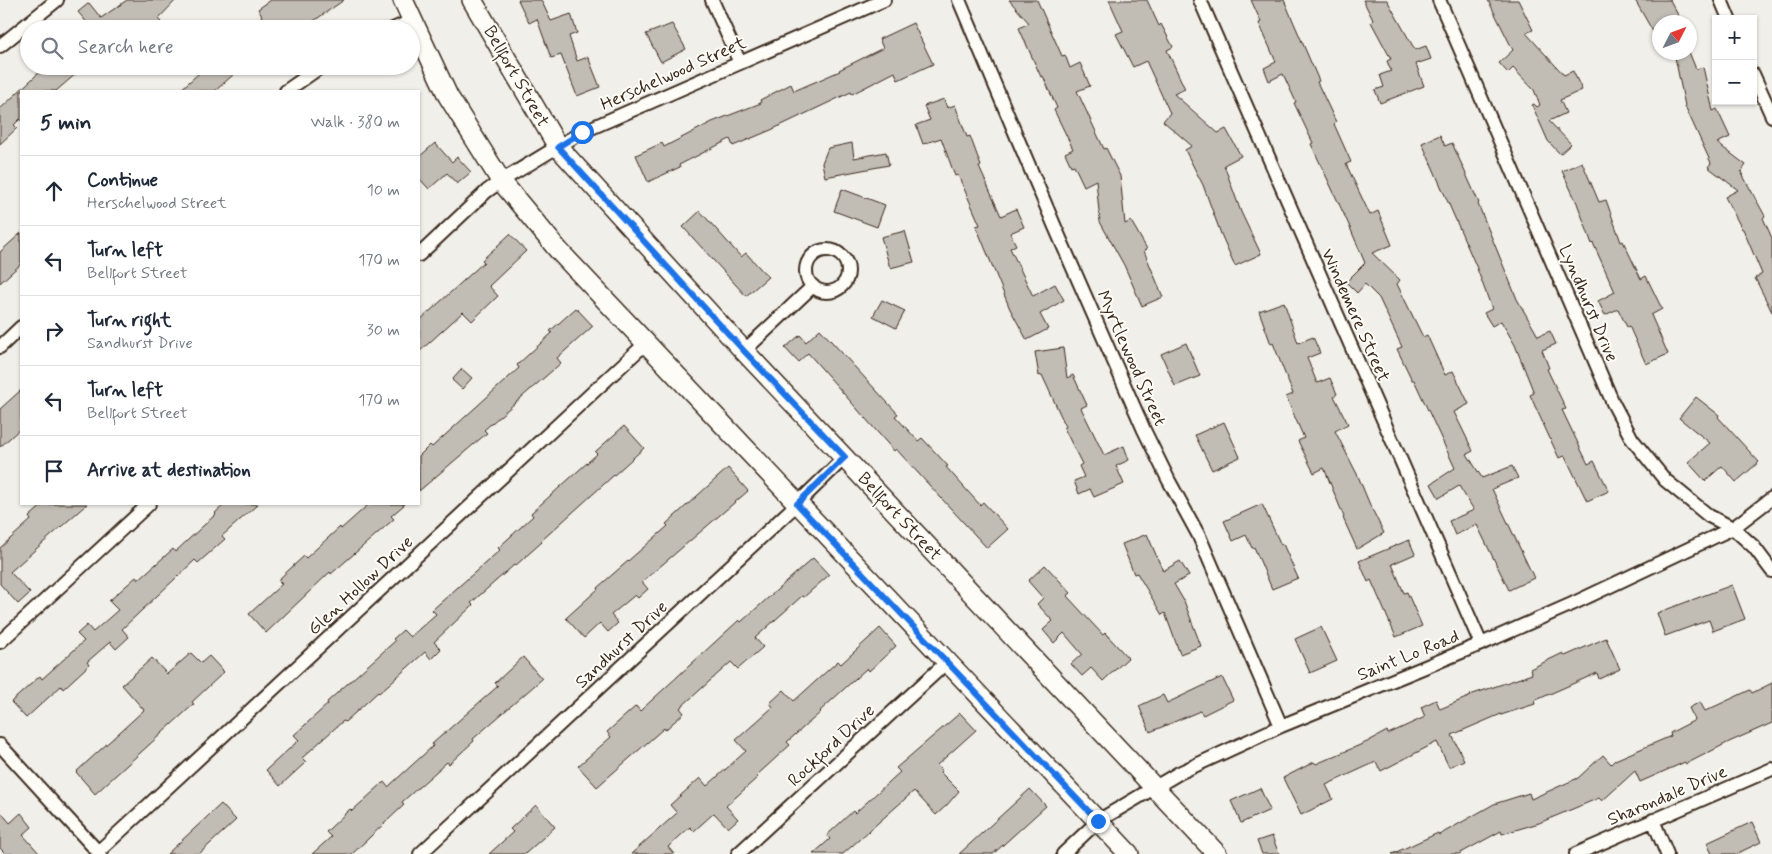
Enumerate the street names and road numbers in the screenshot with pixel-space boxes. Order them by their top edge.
street label: Bellfort Street [476,21,555,133]
street label: Herschelwood Street [597,31,750,117]
street label: Lyndhurst Drive [1553,241,1624,366]
street label: Windemere Street [1315,245,1395,386]
street label: Myrtlewood Street [1090,287,1172,430]
street label: Bellfort Street [850,467,947,568]
street label: Glen Hollow Drive [303,531,419,641]
street label: Sandhurst Drive [570,595,673,694]
street label: Saint Lo Road [1354,625,1463,687]
street label: Rockford Drive [783,699,882,794]
street label: Sharondale Drive [1604,760,1731,832]

